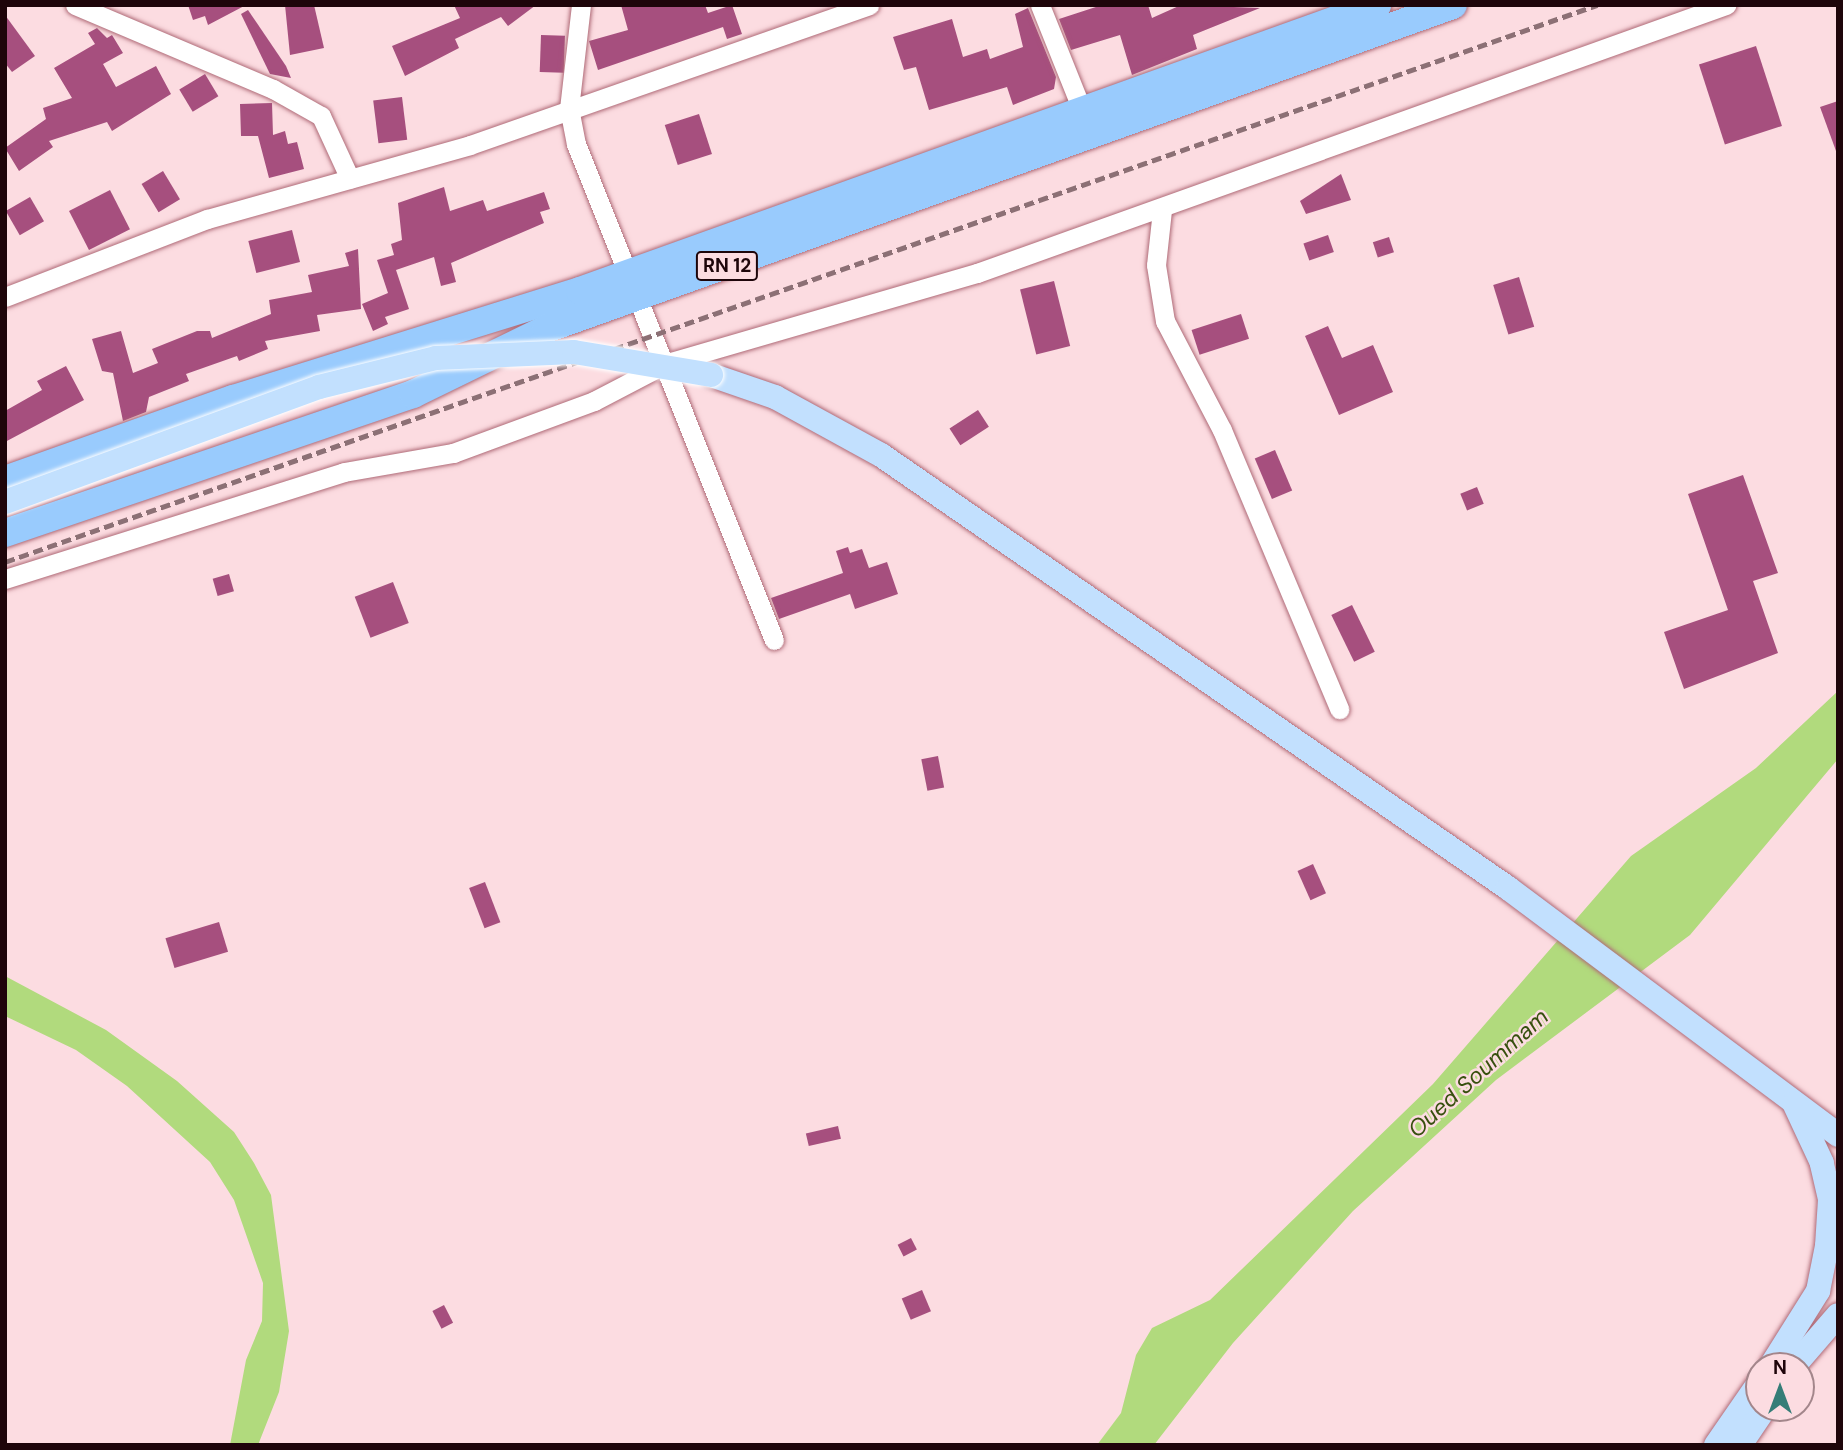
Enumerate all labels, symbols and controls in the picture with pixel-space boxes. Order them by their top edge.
road number: RN 12 [696,250,758,282]
water label: Oued Soummam [1402,1003,1554,1143]
north arrow [1745,1352,1815,1422]
text: N [1773,1355,1787,1380]

